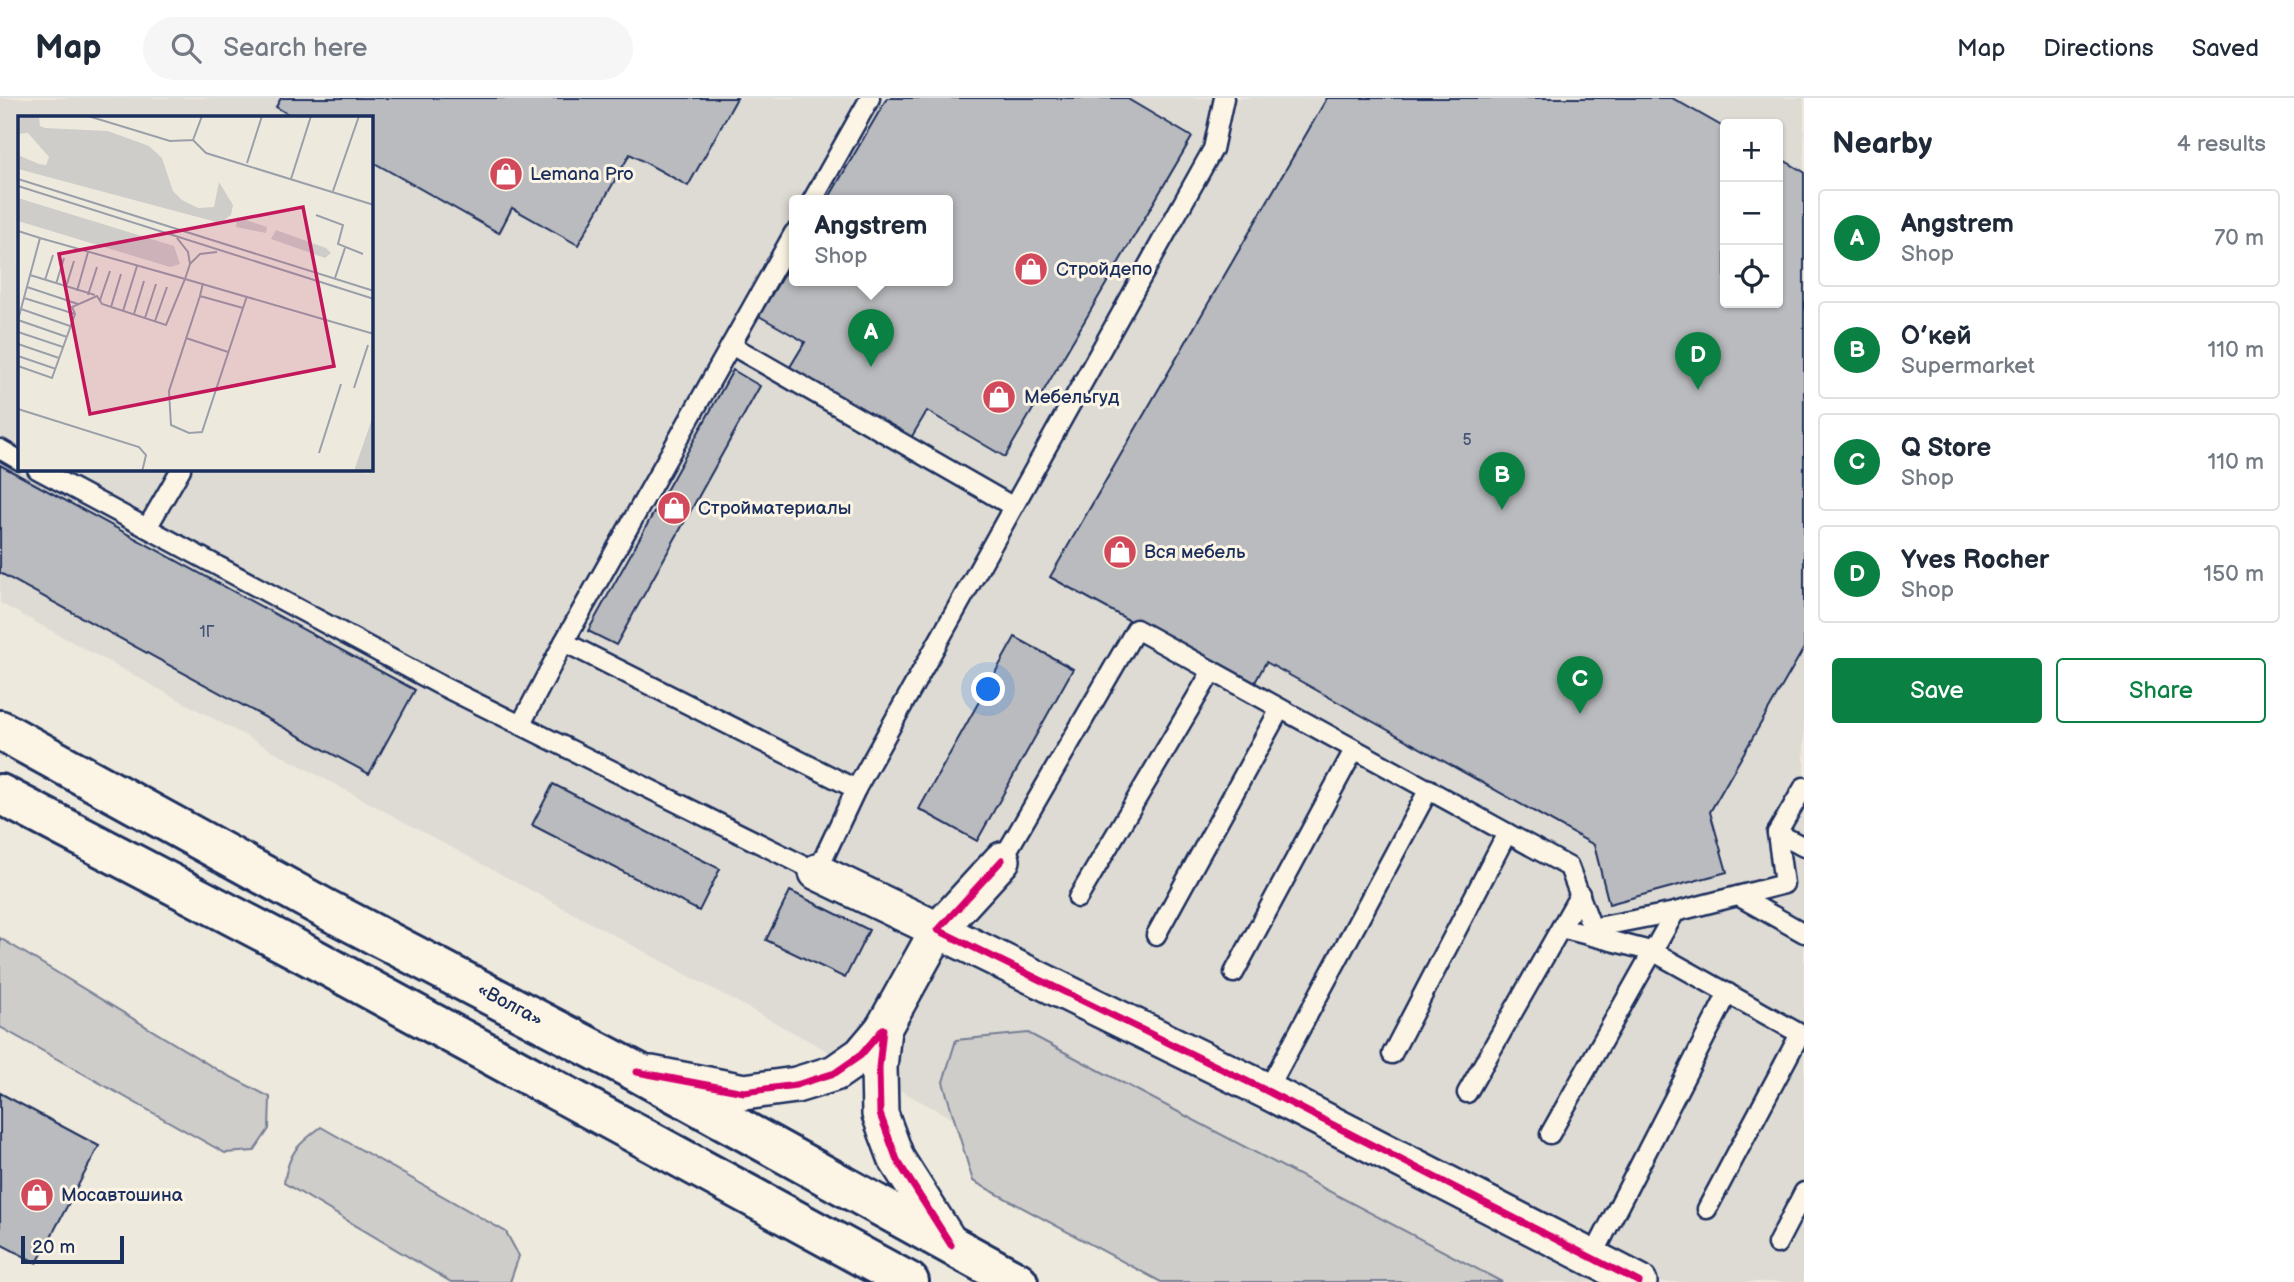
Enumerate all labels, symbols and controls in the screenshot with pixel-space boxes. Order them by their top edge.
search box [143,17,633,80]
text: Map [35,28,101,68]
icon: search [167,29,205,67]
text: Search here [223,33,367,64]
text: Map [1957,34,2005,63]
text: Directions [2043,34,2154,63]
text: Saved [2192,34,2259,63]
inset map [18,116,373,471]
map controls [1720,119,1783,308]
button: + [1720,119,1783,182]
text: Nearby [1832,126,1932,162]
text: 4 results [2177,130,2266,158]
shop icon: Lemana Pro [487,155,525,193]
place label: Lemana Pro [530,163,634,186]
button: − [1720,182,1783,245]
popup [789,195,953,286]
text: Angstrem [1901,209,2014,240]
text: Angstrem [814,211,928,242]
text: A [1850,224,1864,252]
text: 70 m [2214,224,2264,252]
text: Shop [1901,240,1954,268]
text: Shop [814,242,868,270]
button: locate [1720,245,1783,308]
shop icon: Стройдепо [1012,250,1050,288]
place label: Стройдепо [1056,258,1152,281]
pin: A [848,309,894,367]
text: О’кей [1901,321,1972,352]
pin: D [1675,332,1721,390]
text: B [1849,336,1865,364]
text: 110 m [2207,336,2264,364]
text: Supermarket [1901,352,2035,380]
shop icon: Мебельгуд [980,378,1018,416]
place label: Мебельгуд [1024,386,1120,409]
house number: 5 [1462,431,1472,450]
text: Q Store [1901,433,1991,464]
text: C [1849,448,1865,476]
text: 110 m [2207,448,2264,476]
pin: B [1479,452,1525,510]
text: Shop [1901,464,1954,492]
shop icon: Стройматериалы [655,489,693,527]
place label: Стройматериалы [698,497,851,520]
shop icon: Вся мебель [1101,533,1139,571]
place label: Вся мебель [1144,541,1246,564]
text: Yves Rocher [1901,545,2049,576]
text: D [1849,560,1865,588]
text: 150 m [2203,560,2264,588]
text: Shop [1901,576,1954,604]
house number: 1Г [199,623,215,642]
pin: C [1557,656,1603,714]
button: Save [1832,658,2042,723]
button: Share [2056,658,2266,723]
your location [971,672,1005,706]
street label: «Волга» [473,978,547,1032]
shop icon: Мосавтошина [18,1176,56,1214]
place label: Мосавтошина [61,1184,183,1207]
scale bar [21,1233,124,1265]
text: 20 m [32,1236,75,1259]

